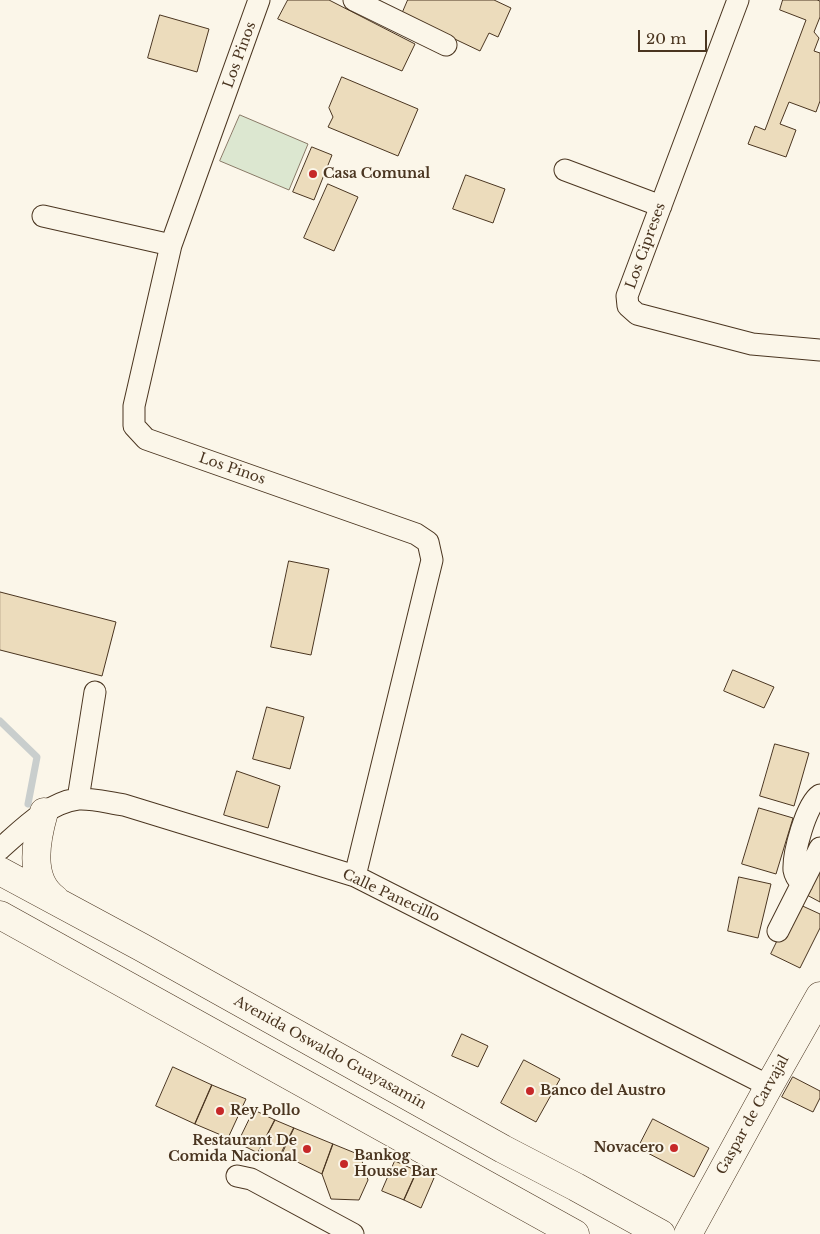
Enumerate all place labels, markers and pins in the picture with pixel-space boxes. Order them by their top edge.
place label: Casa Comunal [323,166,430,182]
marker: Casa Comunal [307,168,319,180]
place label: Banco del Austro [540,1083,666,1099]
marker: Banco del Austro [524,1085,536,1097]
place label: Rey Pollo [230,1103,300,1119]
marker: Rey Pollo [214,1105,226,1117]
place label: Restaurant De Comida Nacional [168,1133,297,1166]
place label: Novacero [594,1140,664,1156]
marker: Novacero [668,1142,680,1154]
marker: Restaurant De Comida Nacional [301,1143,313,1155]
place label: Bankog Housse Bar [354,1148,437,1180]
marker: Bankog Housse Bar [338,1158,350,1170]

